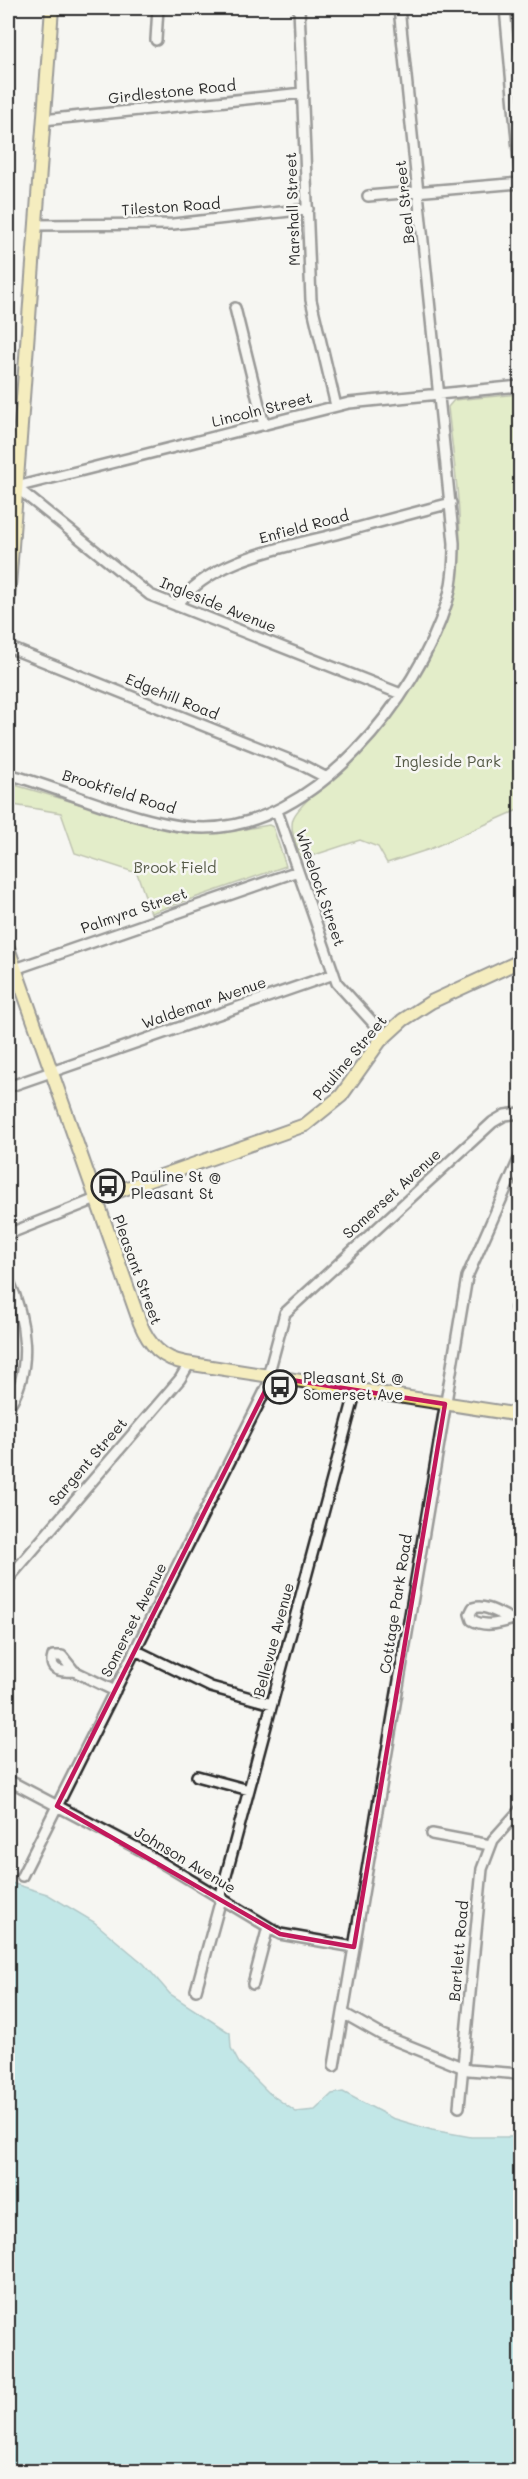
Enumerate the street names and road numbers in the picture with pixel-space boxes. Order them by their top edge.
street label: Girdlestone Road [107,74,237,108]
street label: Marshall Street [280,152,304,266]
street label: Beal Street [390,159,418,245]
street label: Tileston Road [121,193,221,219]
street label: Lincoln Street [209,387,314,431]
street label: Enfield Road [257,504,351,548]
street label: Ingleside Avenue [157,572,280,637]
street label: Edgehill Road [123,668,222,724]
street label: Brookfield Road [60,764,179,818]
street label: Wheelock Street [292,827,350,949]
street label: Palmyra Street [78,882,190,938]
street label: Waldemar Avenue [139,971,269,1033]
street label: Pauline Street [308,1011,391,1104]
street label: Somerset Avenue [338,1144,445,1243]
street label: Pleasant Street [109,1212,167,1327]
street label: Sargent Street [43,1413,131,1510]
street label: Cottage Park Road [374,1533,416,1675]
street label: Somerset Avenue [96,1559,171,1680]
street label: Bellevue Avenue [248,1580,298,1699]
street label: Johnson Avenue [131,1821,240,1897]
street label: Bartlett Road [444,1900,472,2002]

